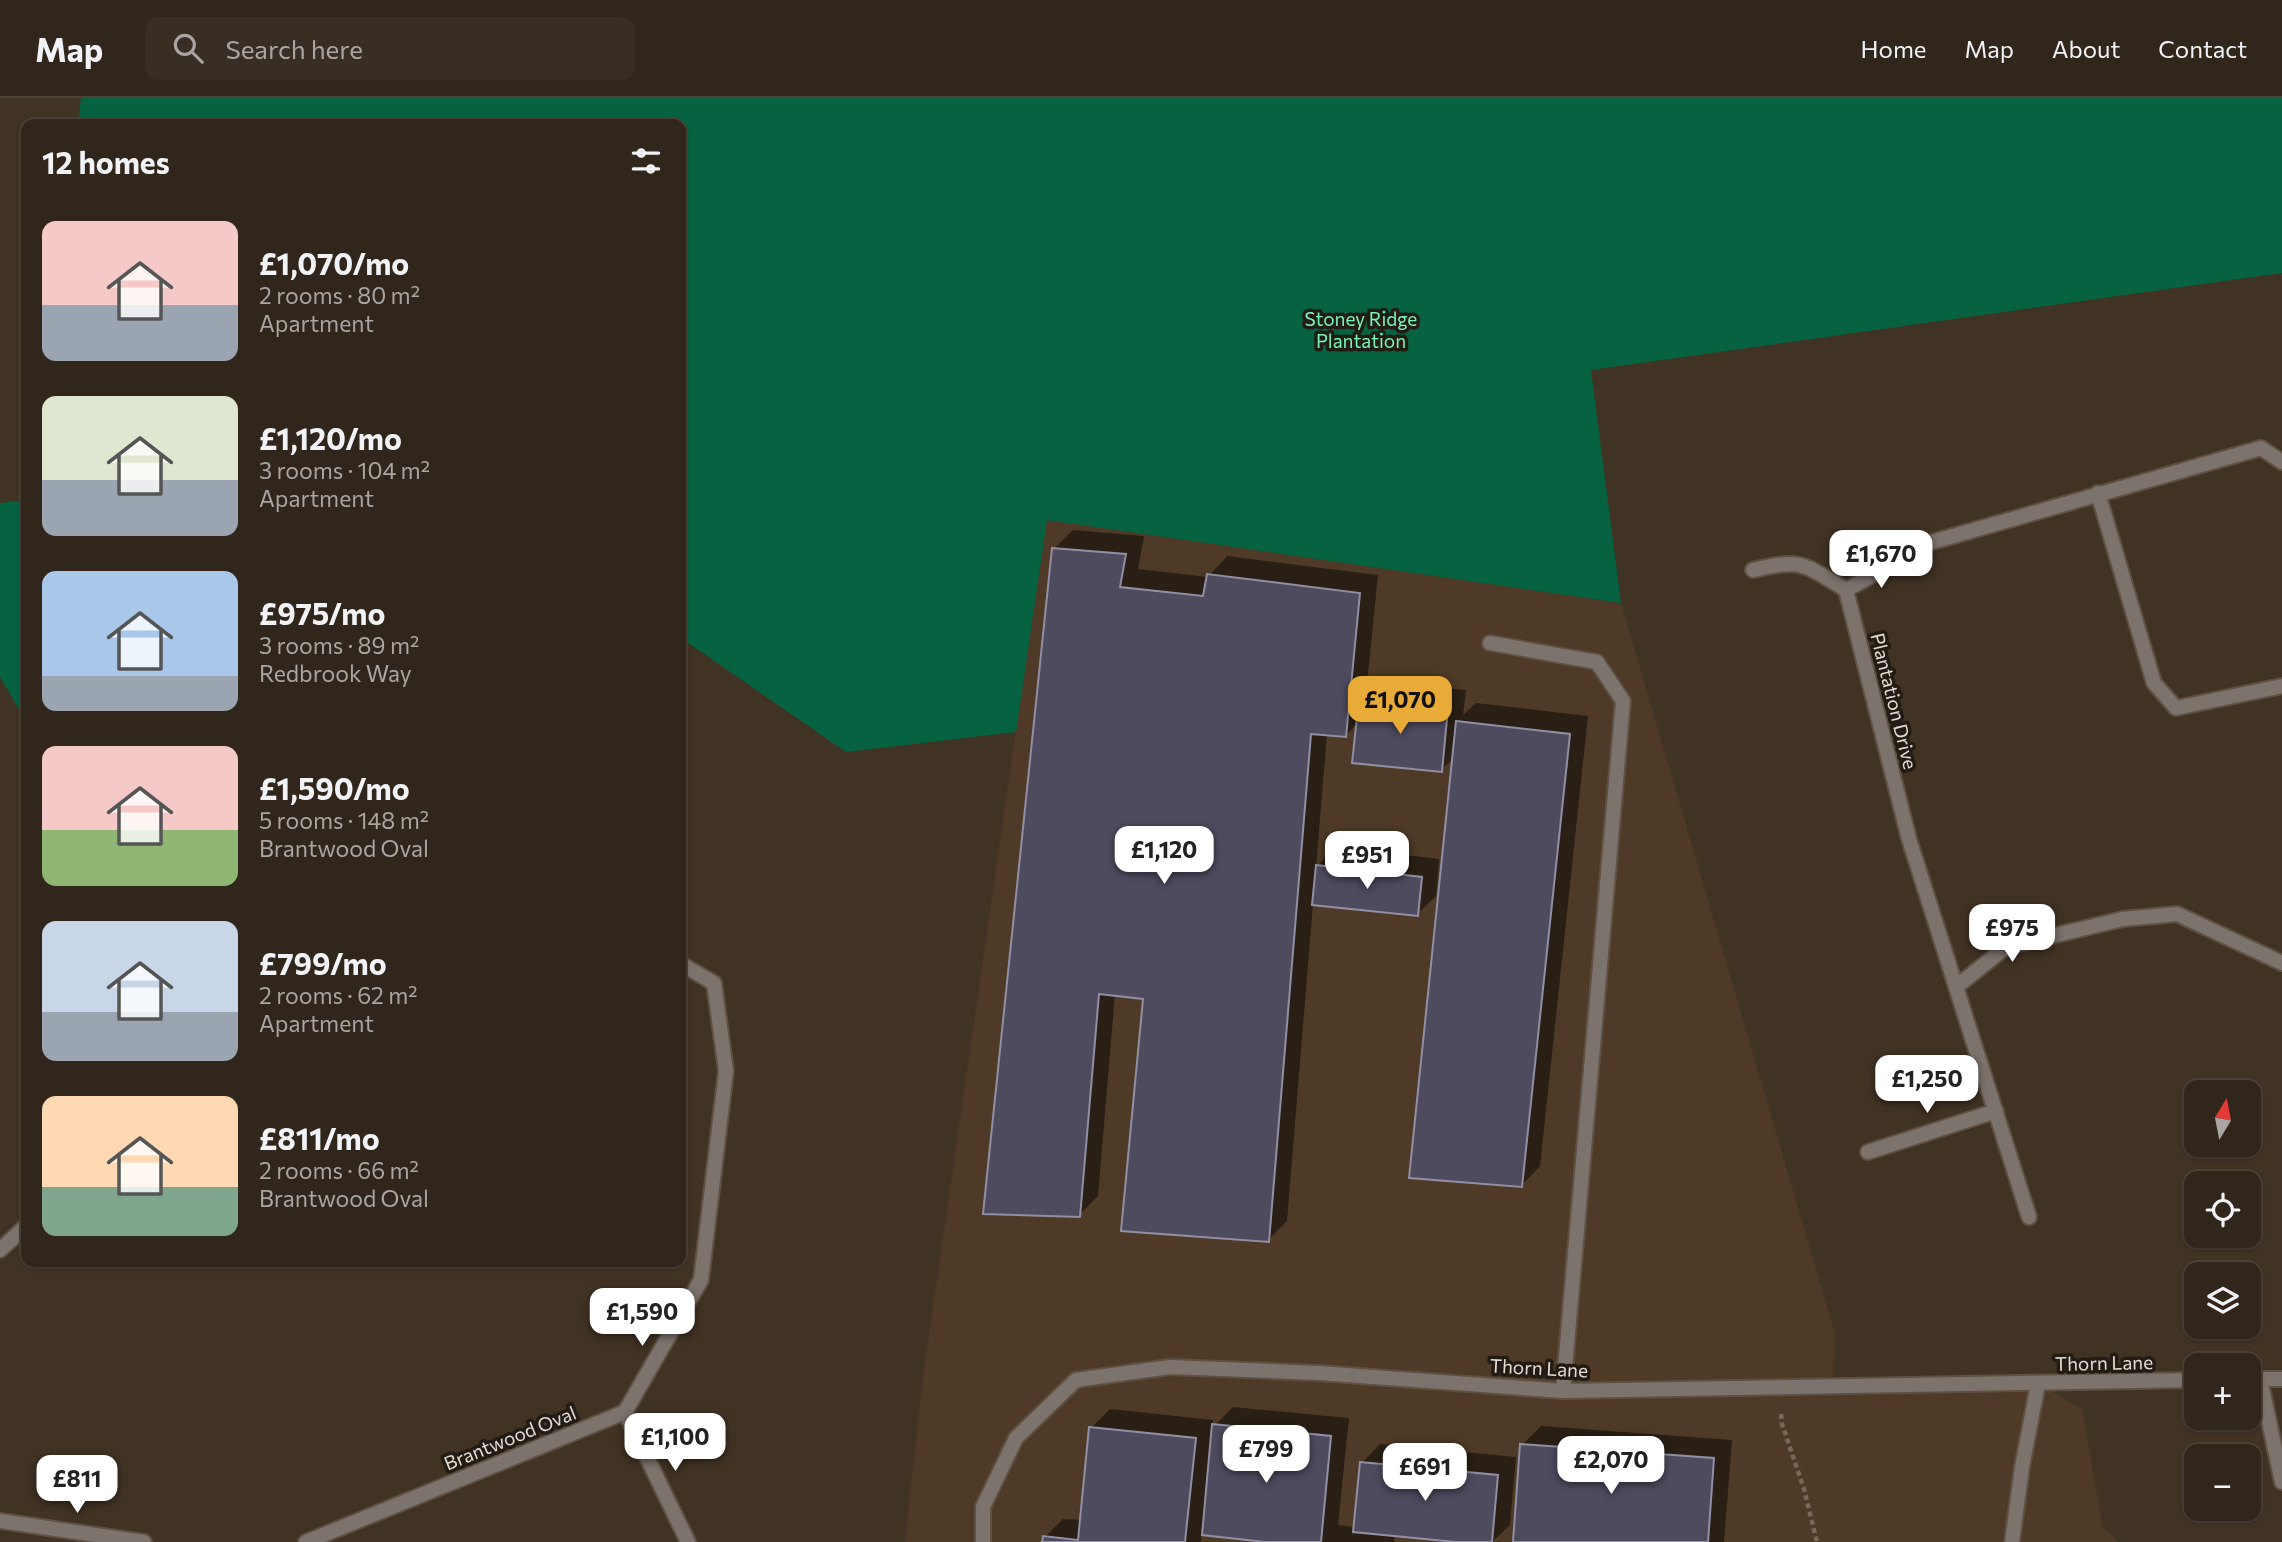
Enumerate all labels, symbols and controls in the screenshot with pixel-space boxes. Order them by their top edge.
search box [145,17,635,80]
text: Map [35,28,103,69]
icon: search [169,29,207,67]
text: Search here [225,33,363,64]
text: Home [1861,34,1927,63]
text: Map [1965,34,2014,63]
text: About [2052,34,2120,63]
text: Contact [2158,34,2247,63]
icon: filters [627,142,665,180]
text: 12 homes [42,143,170,180]
text: £1,070/mo [259,244,409,281]
icon: home [98,249,182,333]
text: 2 rooms · 80 m² [259,281,420,309]
park label: Stoney Ridge Plantation [1305,307,1417,352]
text: Apartment [259,309,374,337]
text: £1,120/mo [259,419,402,456]
icon: home [98,424,182,508]
text: 3 rooms · 104 m² [259,456,430,484]
text: Apartment [259,484,374,512]
pin: £1,670 [1824,531,1938,590]
text: £1,670 [1845,539,1917,567]
text: £975/mo [259,594,385,631]
icon: home [98,599,182,683]
street label: Plantation Drive [1866,630,1923,771]
text: 3 rooms · 89 m² [259,631,419,659]
text: Redbrook Way [259,659,412,687]
pin: £1,070 [1343,676,1457,736]
text: £1,070 [1364,685,1436,713]
text: £1,590/mo [259,769,410,806]
icon: home [98,774,182,858]
text: 5 rooms · 148 m² [259,806,429,834]
pin: £1,120 [1107,826,1221,886]
pin: £951 [1326,832,1408,891]
text: Brantwood Oval [259,834,429,862]
text: £1,120 [1131,835,1197,863]
text: £951 [1341,840,1393,868]
pin: £975 [1971,904,2053,964]
text: £975 [1985,913,2039,941]
text: £799/mo [259,944,387,981]
icon: home [98,949,182,1033]
text: 2 rooms · 62 m² [259,981,418,1009]
text: Apartment [259,1009,374,1037]
pin: £1,250 [1870,1056,1984,1115]
text: £1,250 [1891,1064,1963,1092]
north arrow [2184,1080,2261,1157]
map controls [2184,1080,2261,1521]
text: £811/mo [259,1119,380,1156]
icon: home [98,1124,182,1208]
text: 2 rooms · 66 m² [259,1156,419,1184]
button: locate [2184,1171,2261,1248]
text: Brantwood Oval [259,1184,429,1212]
button: layers [2184,1262,2261,1339]
pin: £1,590 [585,1288,699,1348]
text: £1,590 [606,1297,678,1325]
street label: Thorn Lane [2055,1350,2153,1375]
street label: Thorn Lane [1489,1353,1589,1382]
button: + [2184,1353,2261,1430]
street label: Brantwood Oval [440,1401,579,1474]
pin: £1,100 [618,1414,732,1473]
text: £1,100 [641,1422,709,1450]
pin: £799 [1225,1426,1307,1485]
text: £799 [1239,1434,1293,1462]
pin: £2,070 [1554,1436,1668,1496]
pin: £691 [1384,1444,1466,1503]
button: − [2184,1444,2261,1521]
text: £2,070 [1573,1445,1649,1473]
text: £691 [1399,1452,1451,1480]
pin: £811 [36,1456,118,1515]
text: £811 [53,1464,102,1492]

